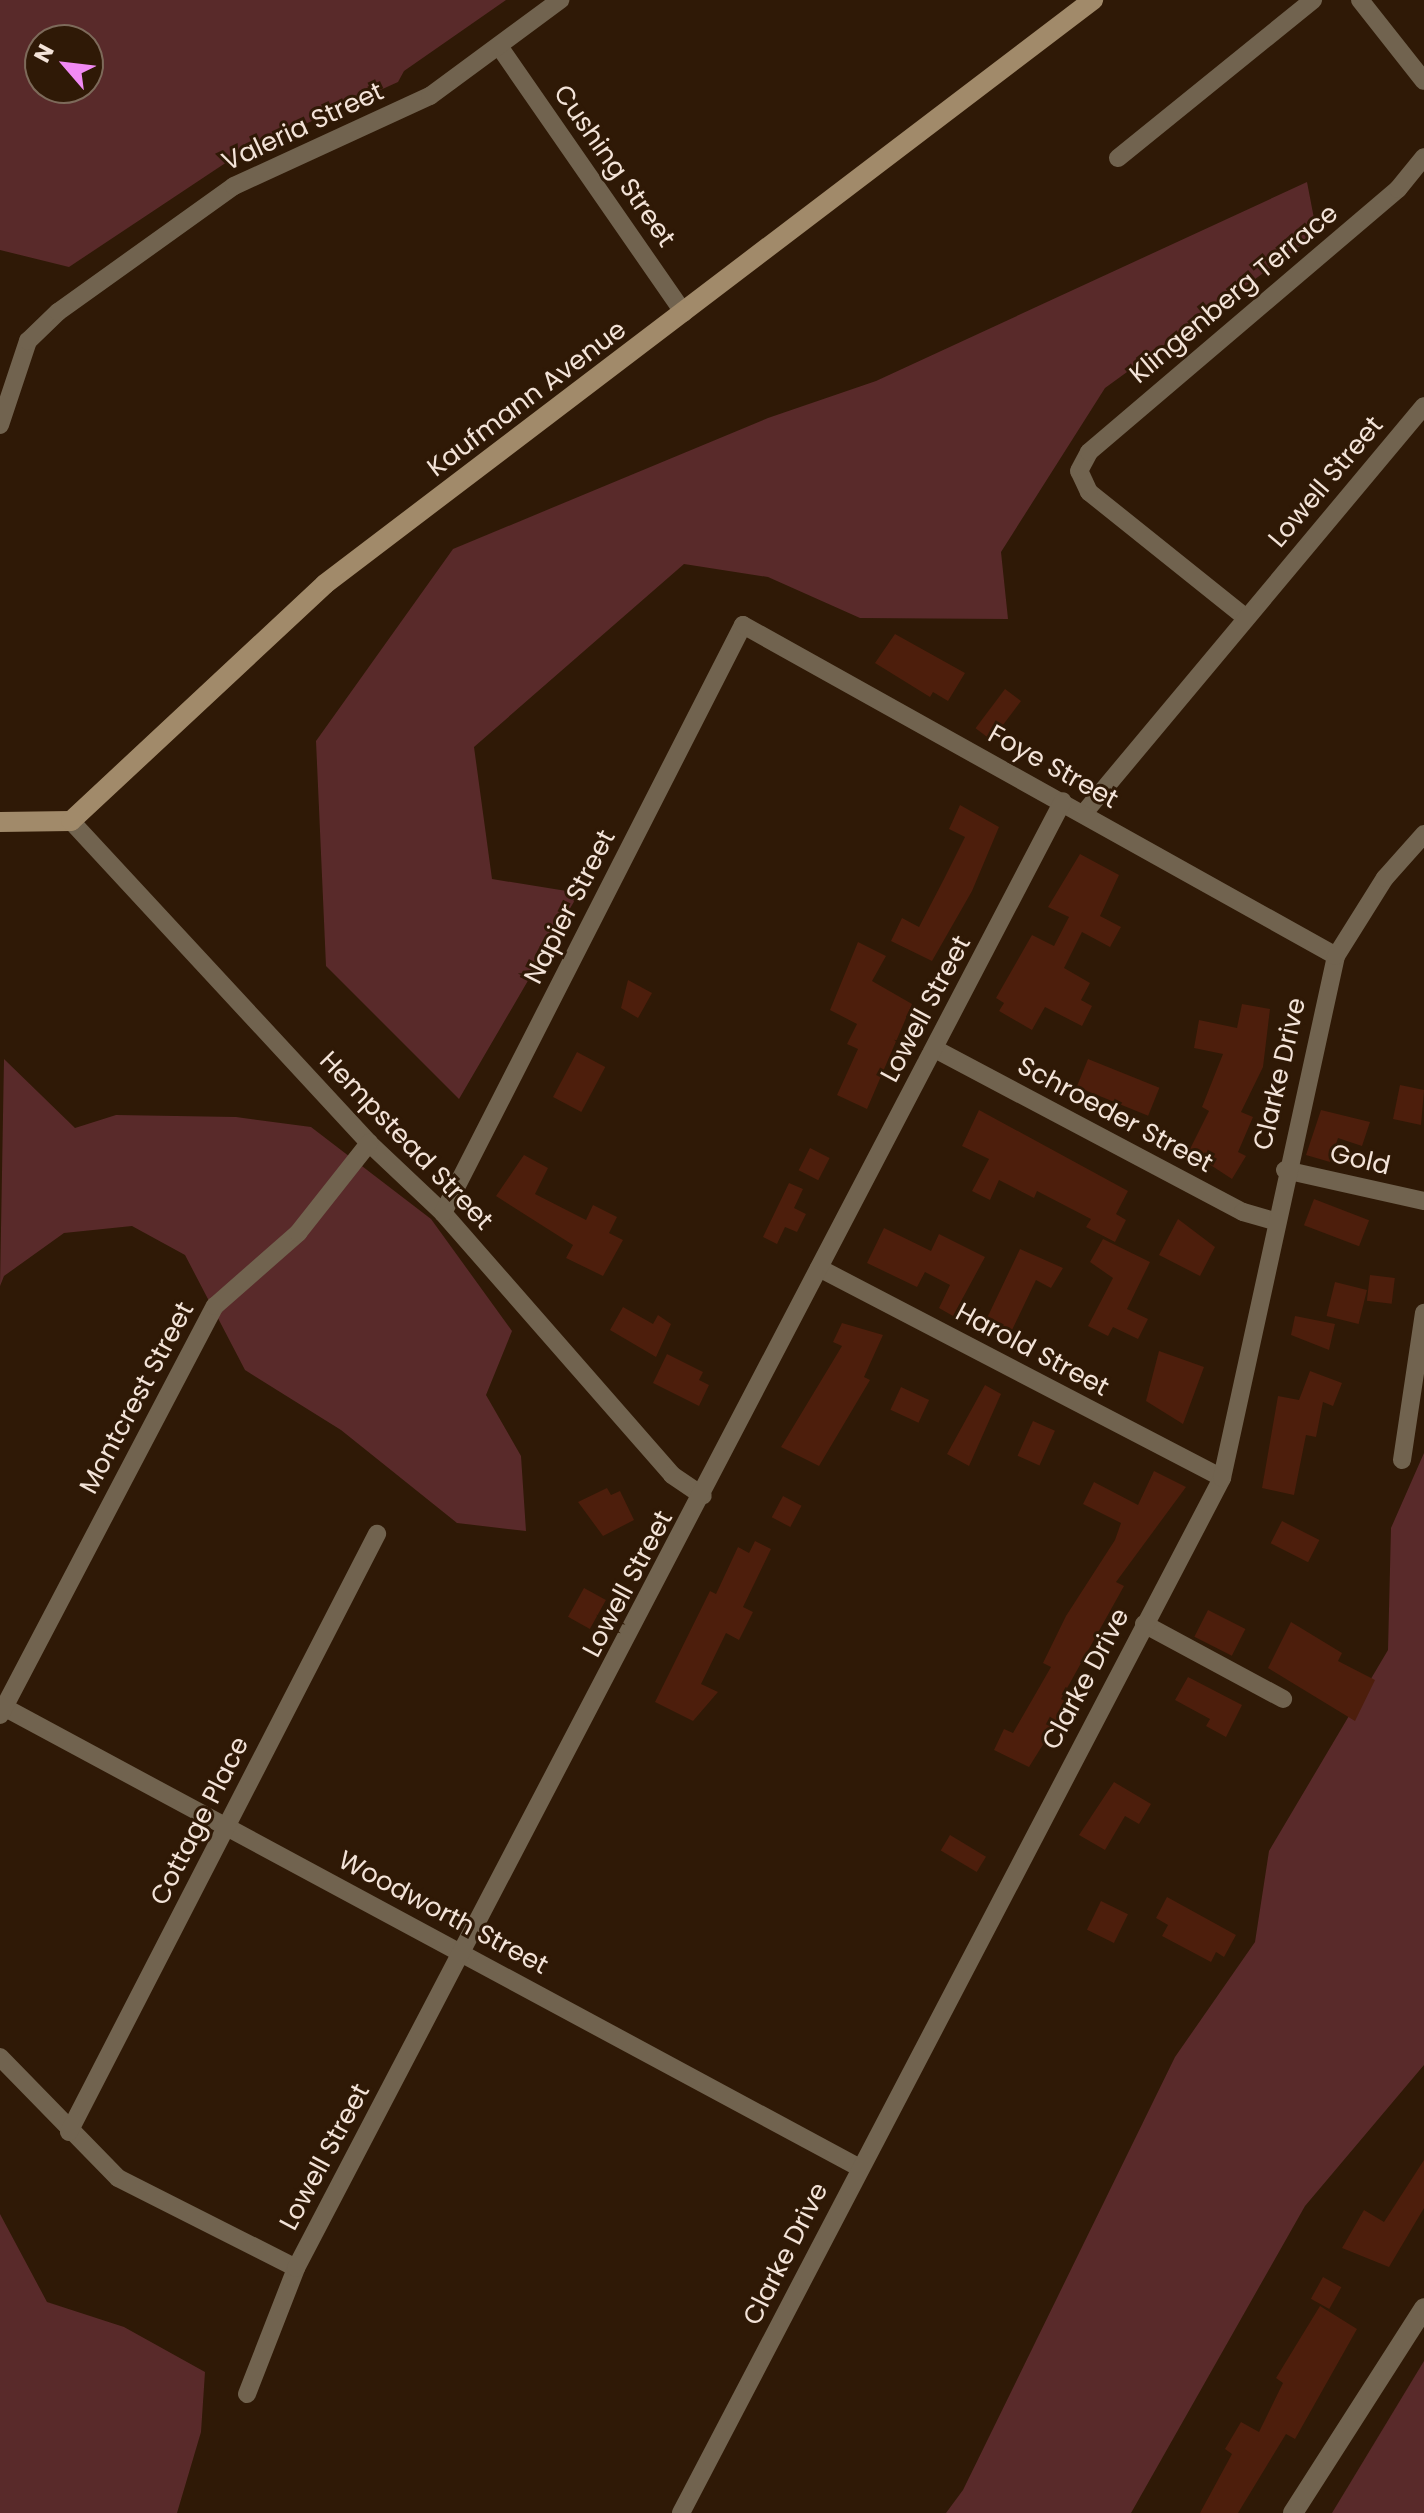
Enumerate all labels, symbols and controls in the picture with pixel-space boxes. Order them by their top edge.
north arrow [24,24,104,104]
text: N [27,39,62,68]
street label: Valeria Street [217,76,389,178]
street label: Cushing Street [547,79,681,253]
street label: Klingenberg Terrace [1124,198,1344,390]
street label: Kaufmann Avenue [422,314,632,484]
street label: Lowell Street [1262,410,1390,554]
street label: Foye Street [983,719,1123,815]
street label: Napier Street [518,825,622,989]
street label: Lowell Street [874,931,978,1087]
street label: Clarke Drive [1247,995,1313,1153]
street label: Hempstead Street [313,1045,499,1237]
street label: Schroeder Street [1012,1050,1218,1180]
street label: Gold [1327,1138,1393,1182]
street label: Montcrest Street [73,1297,201,1499]
street label: Harold Street [950,1297,1114,1403]
street label: Lowell Street [576,1506,680,1662]
street label: Clarke Drive [1036,1603,1136,1755]
street label: Cottage Place [144,1732,256,1910]
street label: Woodworth Street [333,1845,553,1981]
street label: Lowell Street [273,2079,377,2235]
street label: Clarke Drive [737,2178,835,2330]

